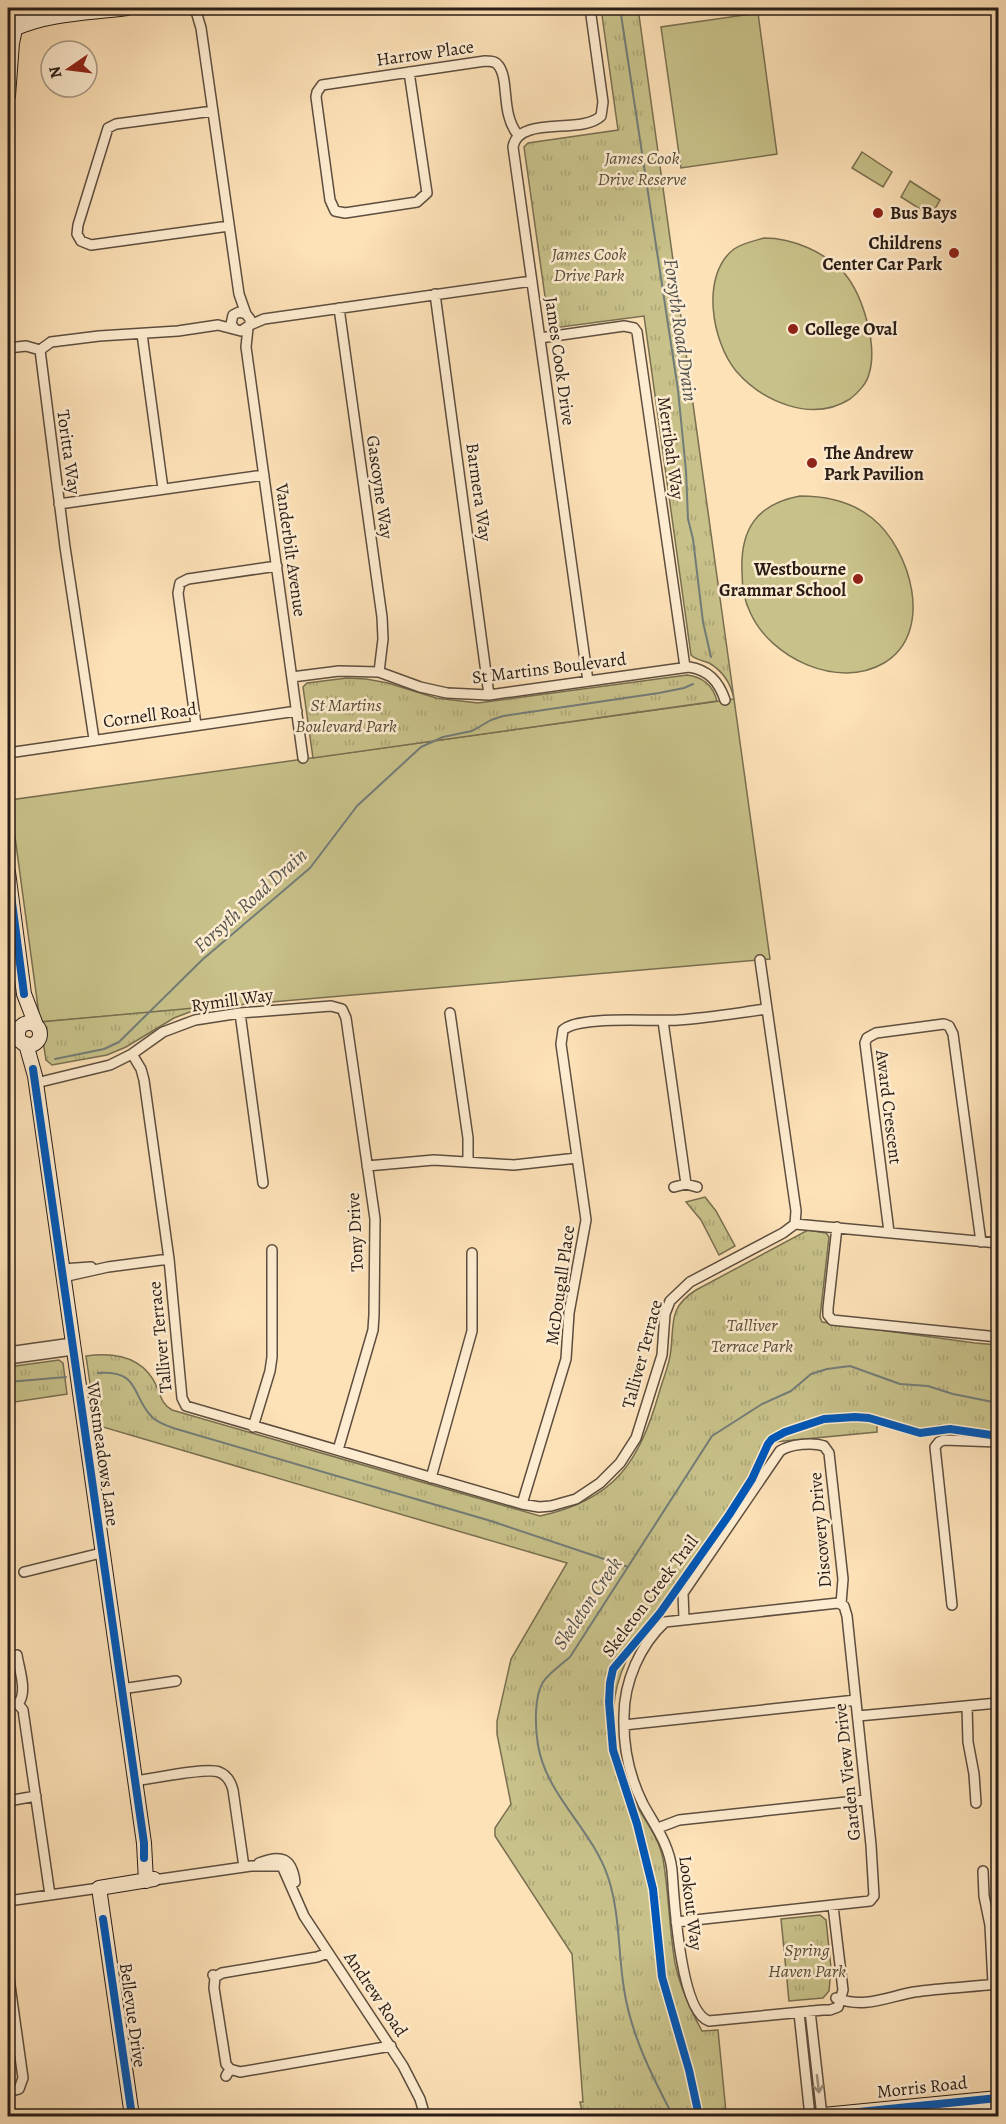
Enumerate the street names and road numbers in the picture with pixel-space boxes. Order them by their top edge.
street label: Harrow Place [375,34,475,72]
street label: James Cook Drive [539,295,581,427]
street label: Merribah Way [652,395,690,502]
street label: Toritta Way [51,408,87,497]
street label: Gascoyne Way [361,434,399,541]
street label: Barmera Way [460,441,498,544]
street label: Vanderbilt Avenue [270,481,312,618]
street label: St Martins Boulevard [470,647,628,689]
street label: Cornell Road [102,696,199,733]
street label: Rymill Way [189,982,275,1018]
street label: Award Crescent [870,1047,908,1166]
street label: Tony Drive [341,1192,369,1272]
street label: McDougall Place [540,1223,580,1347]
street label: Talliver Terrace [142,1280,178,1394]
street label: Talliver Terrace [616,1297,668,1411]
street label: Westmeadows Lane [81,1379,125,1528]
street label: Discovery Drive [803,1471,837,1589]
street label: Skeleton Creek Trail [596,1530,704,1662]
street label: Garden View Drive [828,1702,866,1842]
street label: Lookout Way [673,1854,709,1953]
street label: Andrew Road [338,1946,414,2042]
street label: Bellevue Drive [114,1961,152,2069]
street label: Morris Road [875,2070,969,2104]

